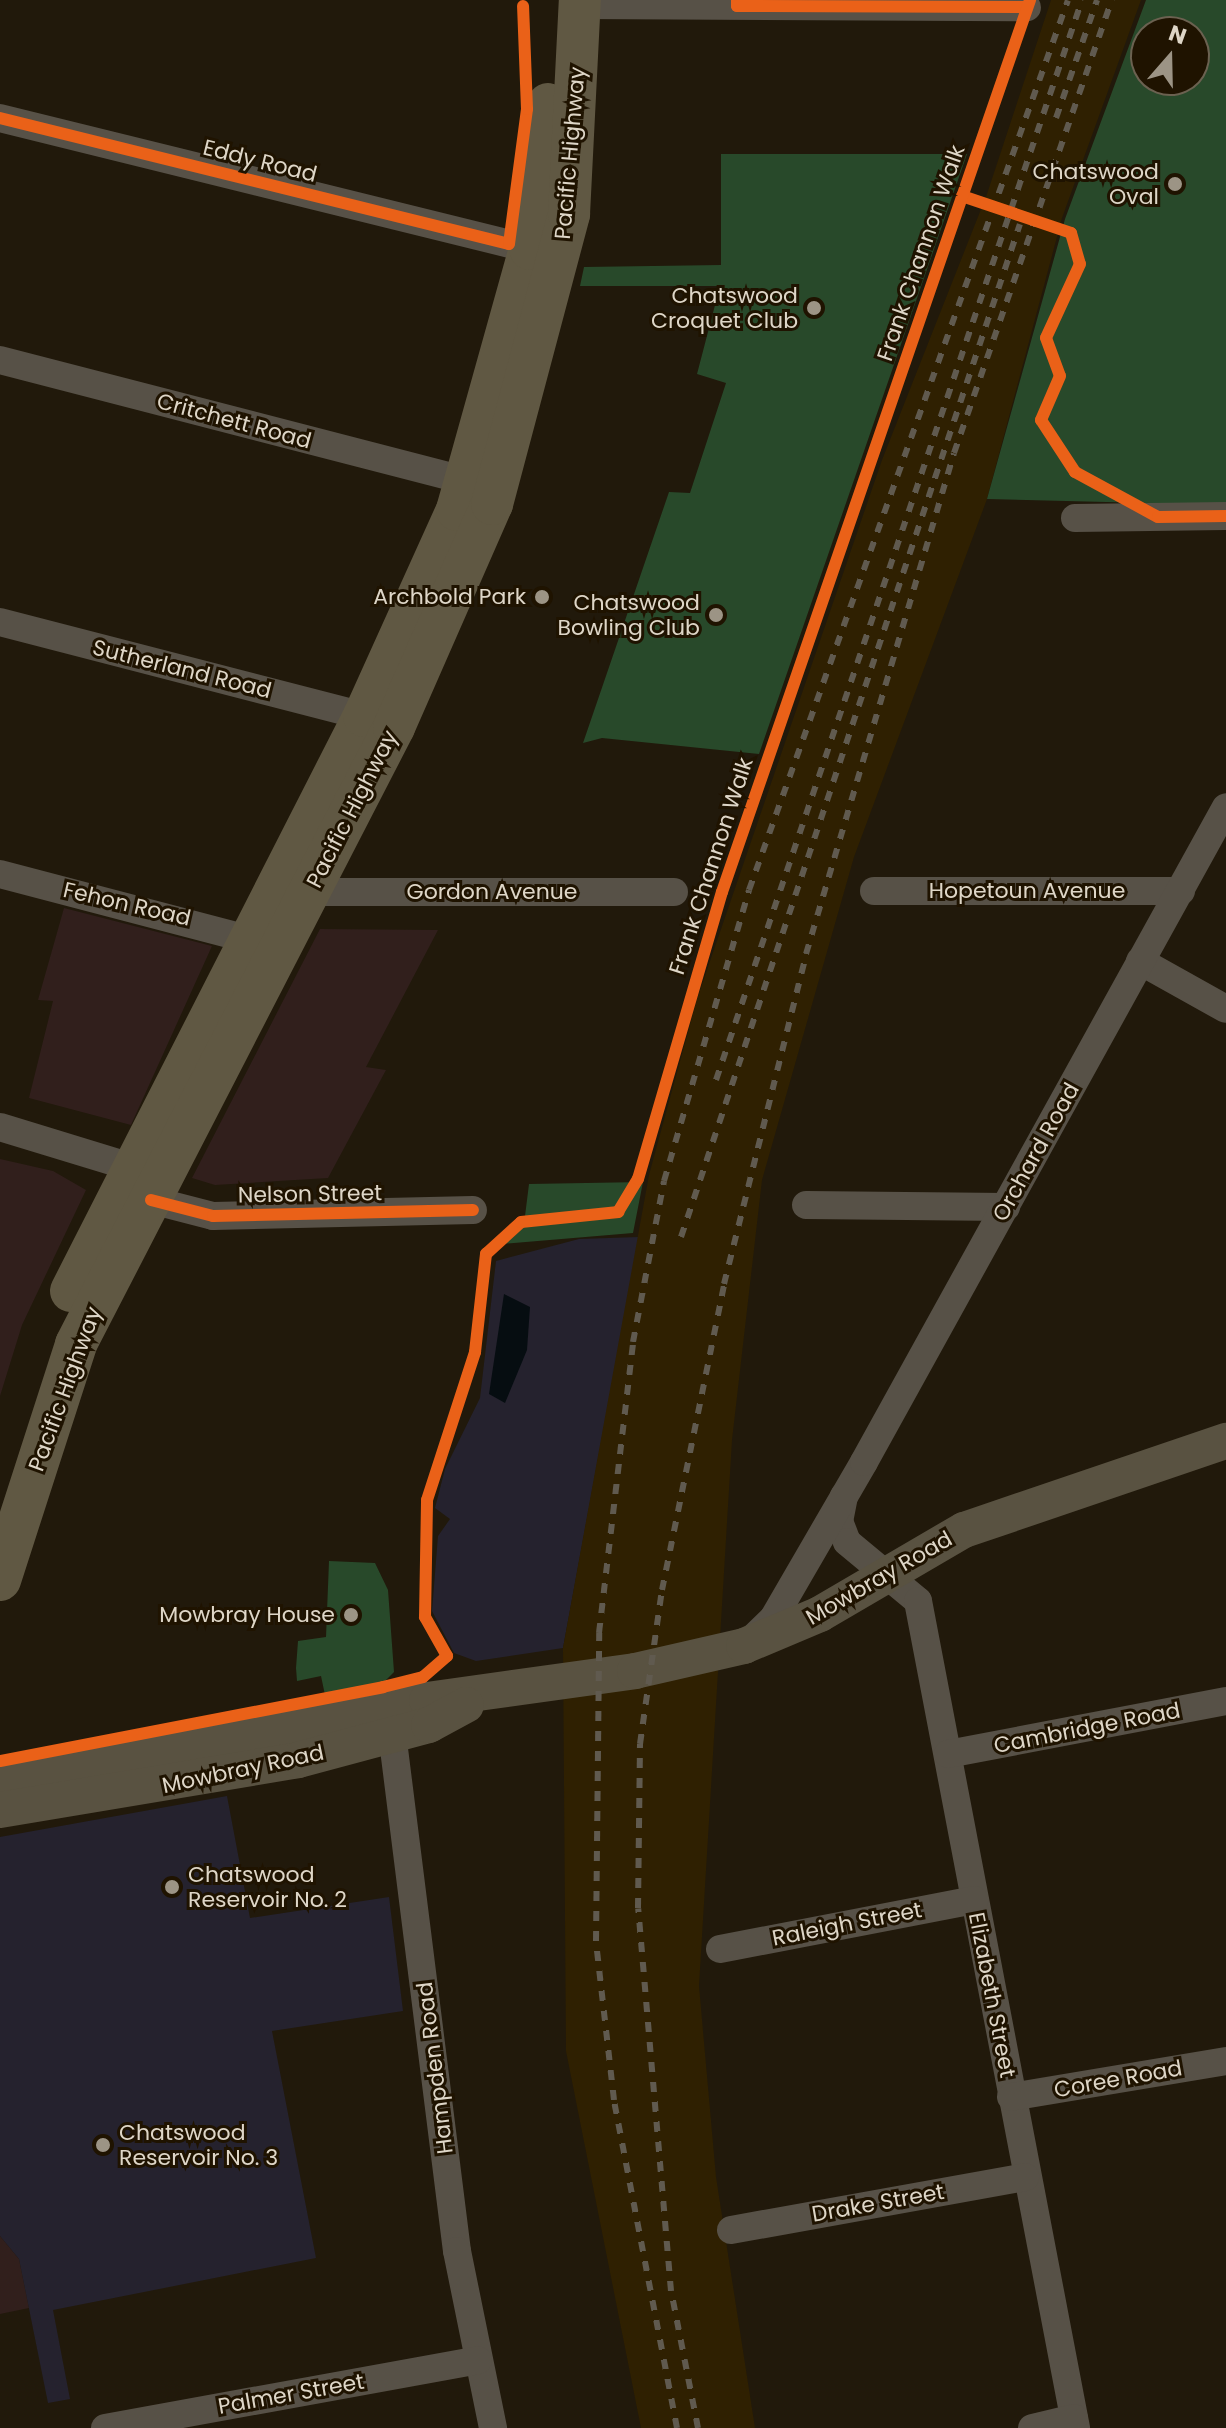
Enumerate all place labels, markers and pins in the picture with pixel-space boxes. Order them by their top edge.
place label: Chatswood Oval [1033,158,1159,210]
marker: Chatswood Oval [1166,175,1184,193]
place label: Chatswood Croquet Club [651,282,798,334]
marker: Chatswood Croquet Club [805,299,823,317]
place label: Archbold Park [373,584,526,610]
marker: Archbold Park [533,588,551,606]
place label: Chatswood Bowling Club [557,589,700,640]
marker: Chatswood Bowling Club [707,606,725,624]
place label: Mowbray House [159,1602,335,1628]
marker: Mowbray House [342,1606,360,1624]
place label: Chatswood Reservoir No. 2 [188,1861,347,1912]
marker: Chatswood Reservoir No. 2 [163,1878,181,1896]
place label: Chatswood Reservoir No. 3 [119,2119,278,2170]
marker: Chatswood Reservoir No. 3 [94,2136,112,2154]

